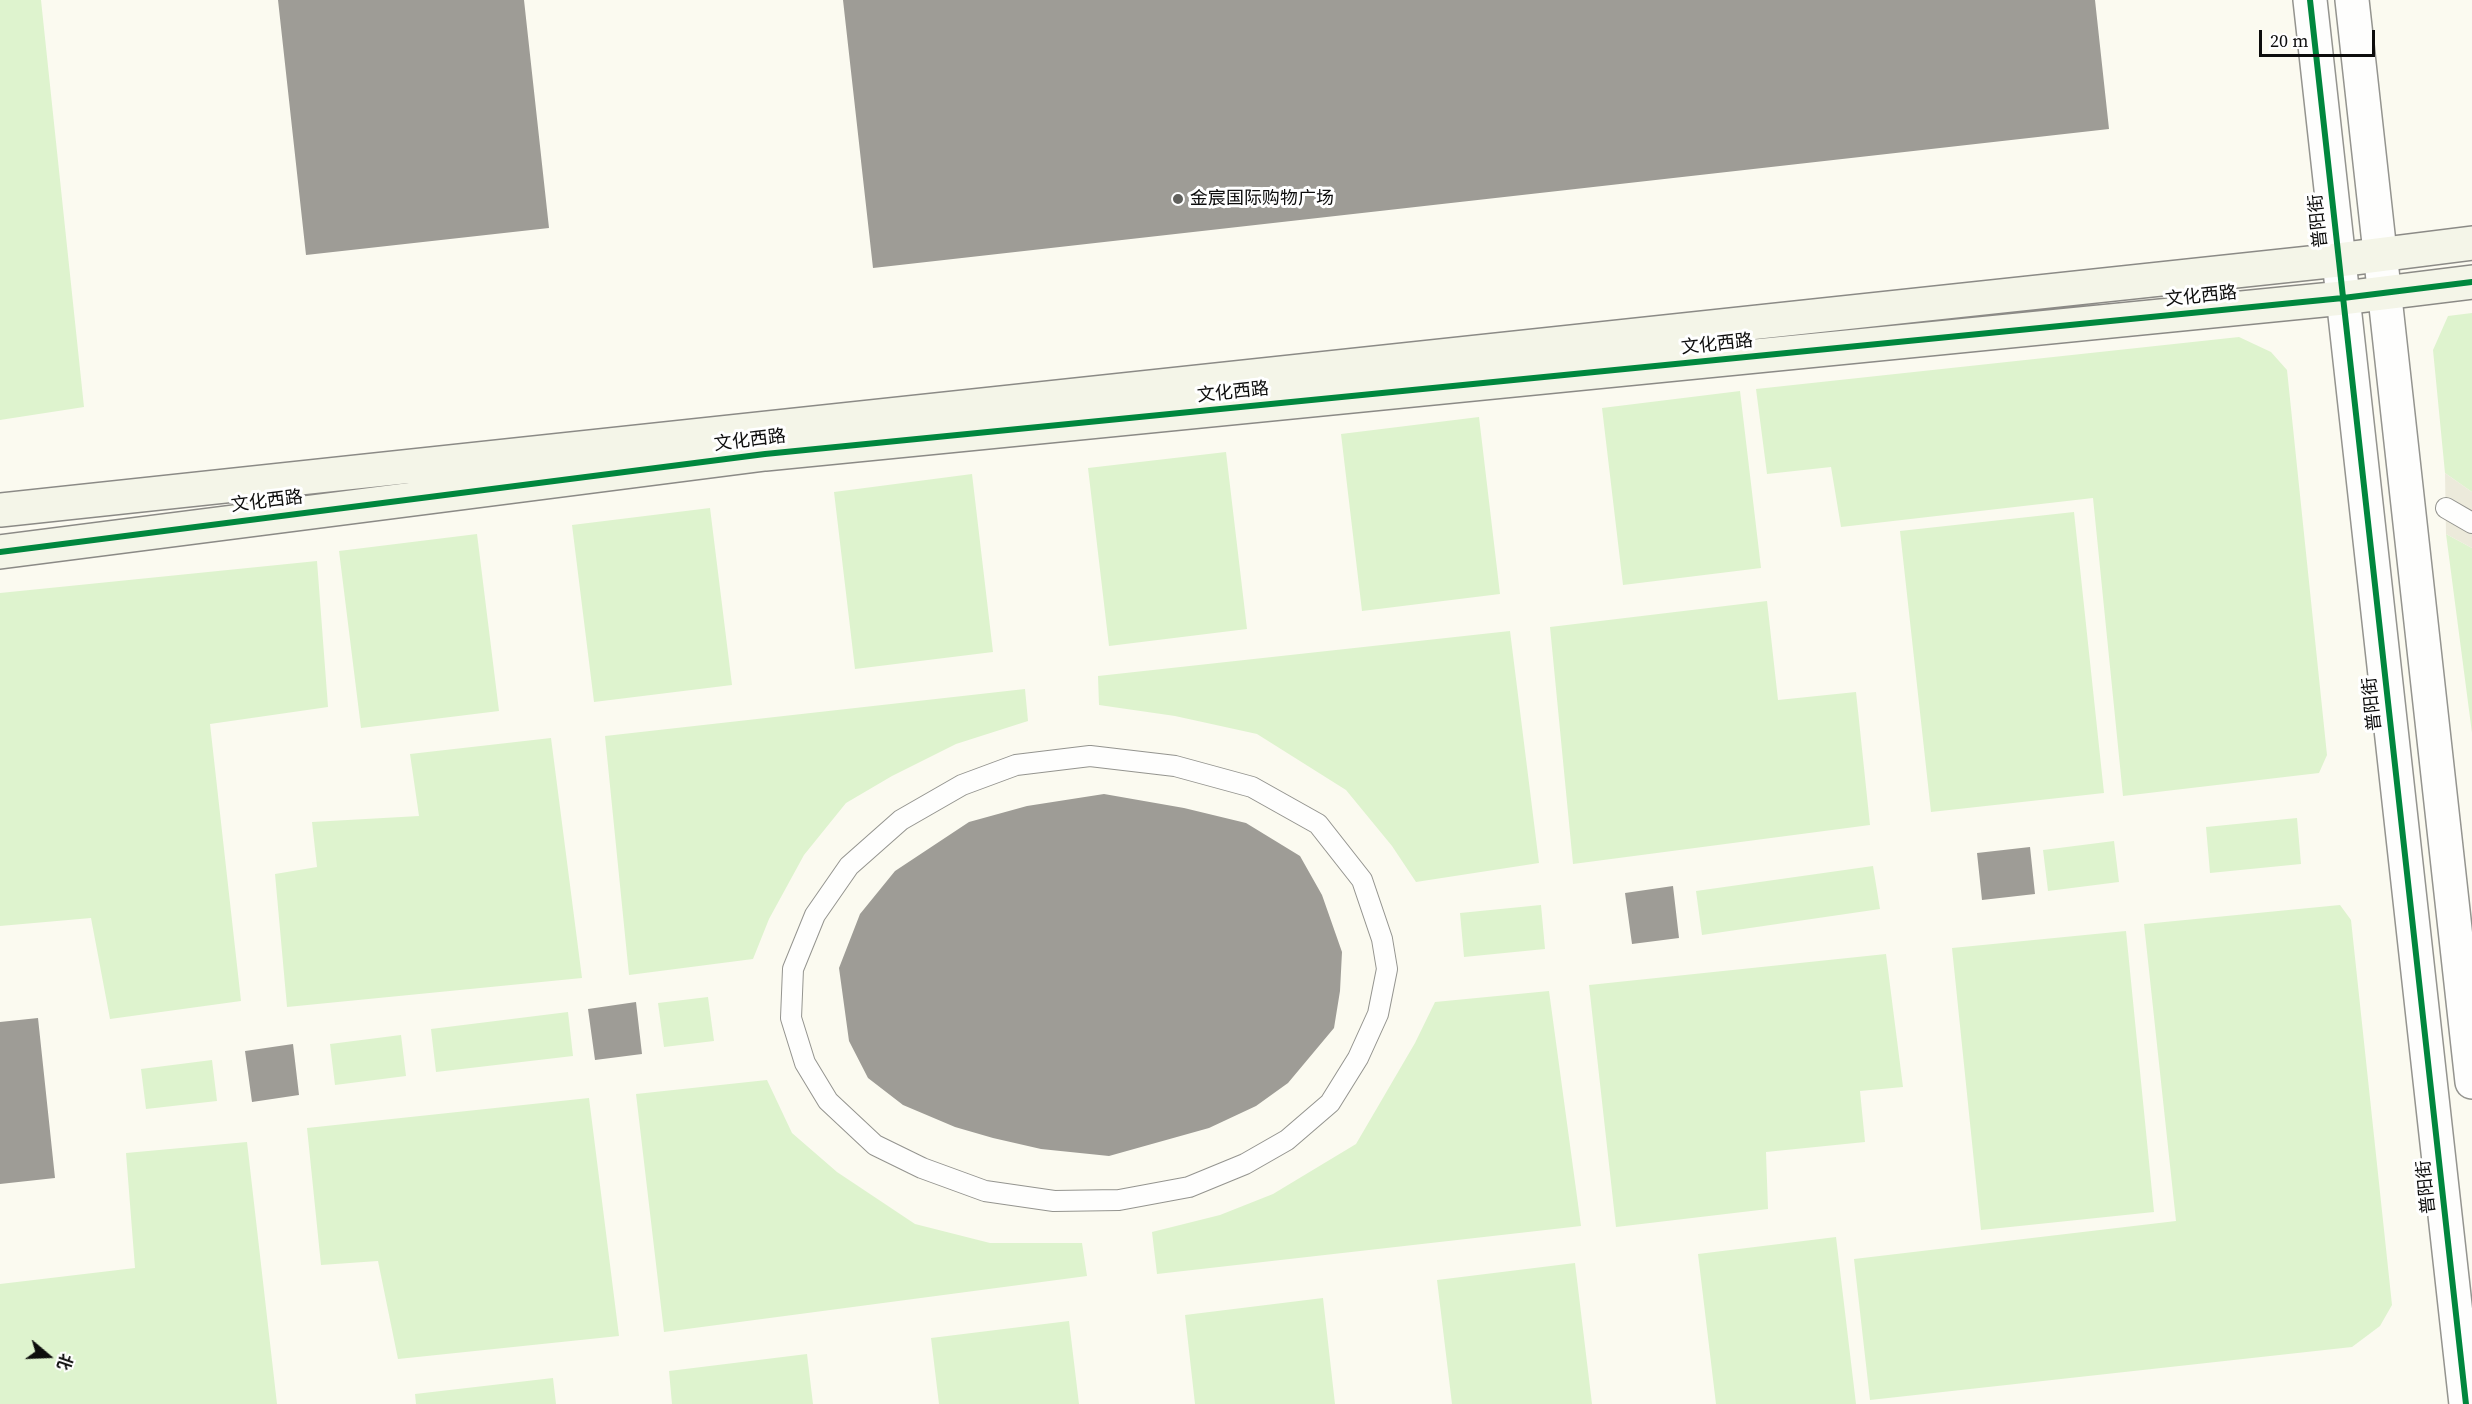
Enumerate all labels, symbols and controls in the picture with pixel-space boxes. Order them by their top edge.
scale bar [2262,18,2378,56]
text: 20 m [2270,28,2308,53]
place label: 金宸国际购物广场 [1190,188,1334,210]
marker: 金宸国际购物广场 [1171,192,1185,206]
street label: 普阳街 [2305,193,2333,249]
street label: 文化西路 [2164,282,2238,312]
street label: 文化西路 [1680,330,1754,360]
street label: 文化西路 [1196,378,1270,408]
street label: 文化西路 [713,426,787,456]
street label: 文化西路 [230,487,304,517]
street label: 普阳街 [2359,676,2387,732]
street label: 普阳街 [2413,1159,2441,1215]
north arrow [18,1326,78,1386]
text: 北 [52,1351,78,1373]

